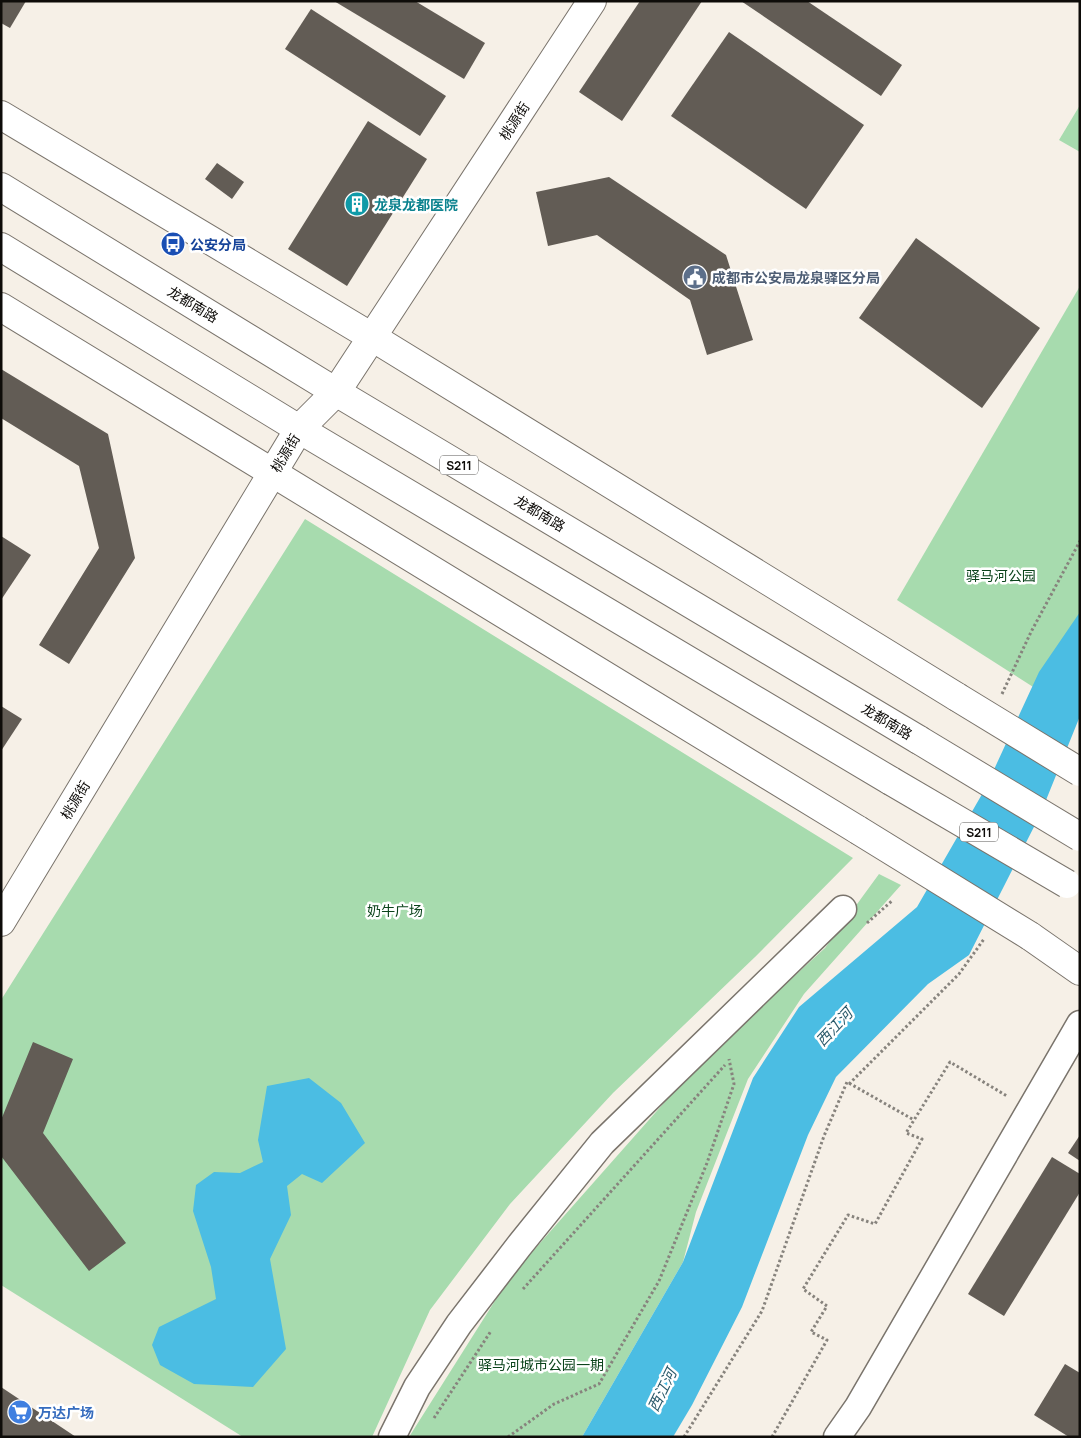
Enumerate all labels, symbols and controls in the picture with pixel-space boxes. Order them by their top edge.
street label: 桃源街 [495,98,533,144]
building icon: 龙泉龙都医院 [344,191,370,217]
place label: 龙泉龙都医院 [374,195,458,214]
bus stop icon: 公安分局 [160,231,186,257]
place label: 公安分局 [190,235,246,254]
public building icon: 成都市公安局龙泉驿区分局 [682,264,708,290]
place label: 成都市公安局龙泉驿区分局 [712,268,880,287]
street label: 龙都南路 [164,281,222,327]
street label: 桃源街 [266,430,304,476]
road number: S211 [440,456,478,474]
street label: 龙都南路 [511,490,569,536]
park label: 驿马河公园 [966,566,1036,585]
street label: 龙都南路 [858,698,916,744]
street label: 桃源街 [56,777,94,823]
road number: S211 [960,822,998,842]
park label: 奶牛广场 [367,901,423,920]
water label: 西江河 [811,1001,859,1051]
park label: 驿马河城市公园一期 [478,1355,604,1374]
water label: 西江河 [643,1362,683,1415]
supermarket icon: 万达广场 [7,1399,33,1425]
place label: 万达广场 [38,1403,94,1422]

